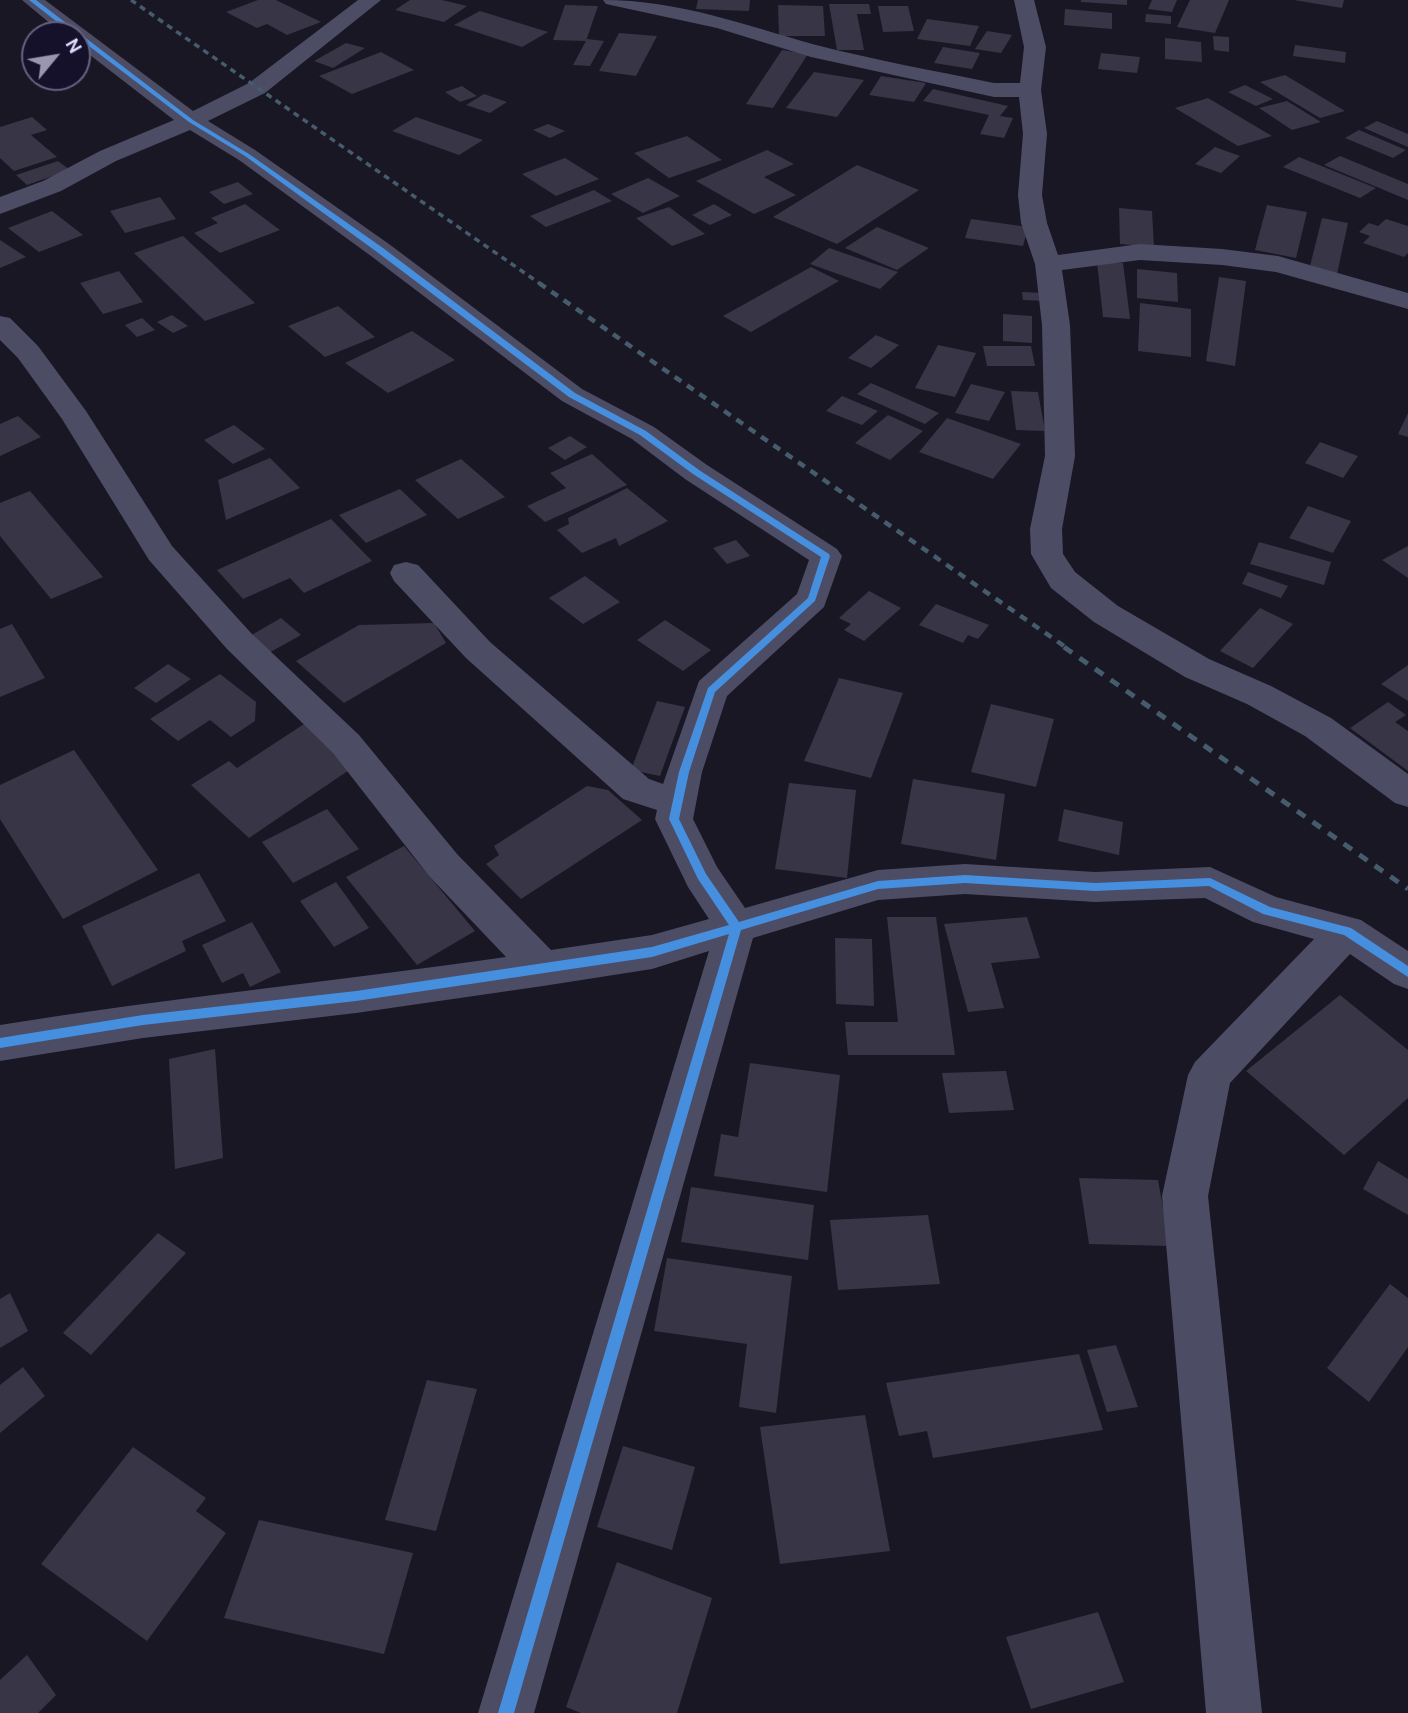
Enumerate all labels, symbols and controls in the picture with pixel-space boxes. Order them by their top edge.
north arrow [21,21,91,91]
text: N [59,35,86,58]

